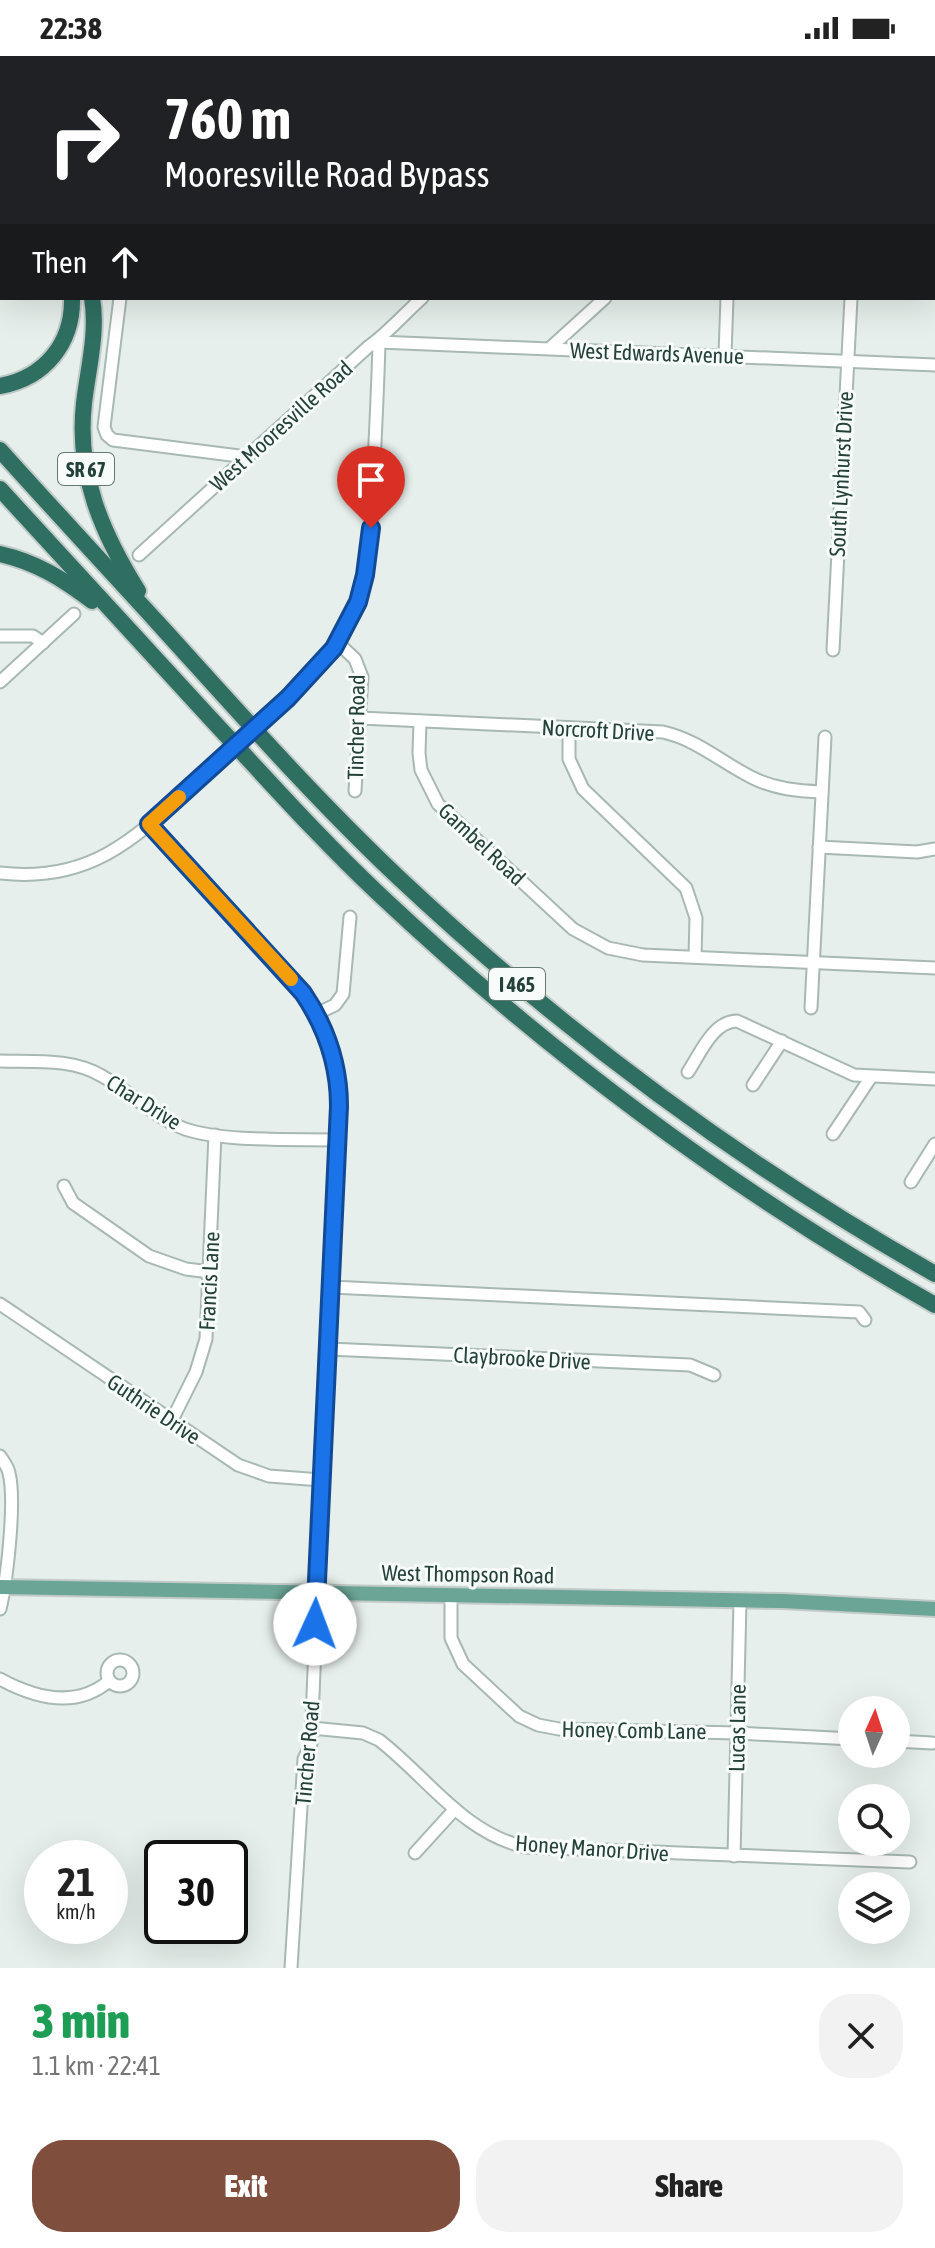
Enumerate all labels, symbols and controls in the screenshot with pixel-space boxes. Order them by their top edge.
text: 22:38 [40,11,102,45]
text: 760 m [164,87,291,151]
icon: right [32,88,136,192]
text: Mooresville Road Bypass [164,153,490,195]
icon: ahead [103,240,147,284]
text: Then [32,245,87,279]
street label: West Edwards Avenue [570,337,744,369]
street label: West Mooresville Road [204,355,358,497]
street label: South Lynhurst Drive [824,391,858,557]
pin [337,446,405,528]
road number: SR 67 [58,453,114,485]
icon: arrive [349,458,393,502]
street label: Tincher Road [342,674,370,780]
street label: Norcroft Drive [541,714,655,746]
street label: Gambel Road [433,797,531,891]
road number: I 465 [489,968,545,1000]
street label: Char Drive [102,1069,186,1135]
street label: Francis Lane [193,1231,225,1331]
street label: Claybrooke Drive [453,1341,591,1375]
street label: Guthrie Drive [103,1368,205,1450]
street label: West Thompson Road [381,1559,555,1589]
position arrow [273,1582,357,1666]
street label: Lucas Lane [723,1684,751,1772]
north arrow [838,1696,910,1768]
map controls [838,1696,910,1944]
street label: Tincher Road [289,1699,325,1807]
street label: Honey Comb Lane [562,1716,707,1744]
button: search [838,1784,910,1856]
street label: Honey Manor Drive [514,1830,670,1866]
speed limit sign: 30 [144,1840,248,1944]
text: 21 [57,1859,95,1904]
button: layers [838,1872,910,1944]
text: km/h [56,1900,96,1923]
text: 3 min [32,1993,130,2048]
button: close [819,1994,903,2078]
text: 1.1 km · 22:41 [32,2051,161,2081]
button: Exit [32,2140,460,2232]
button: Share [476,2140,903,2232]

